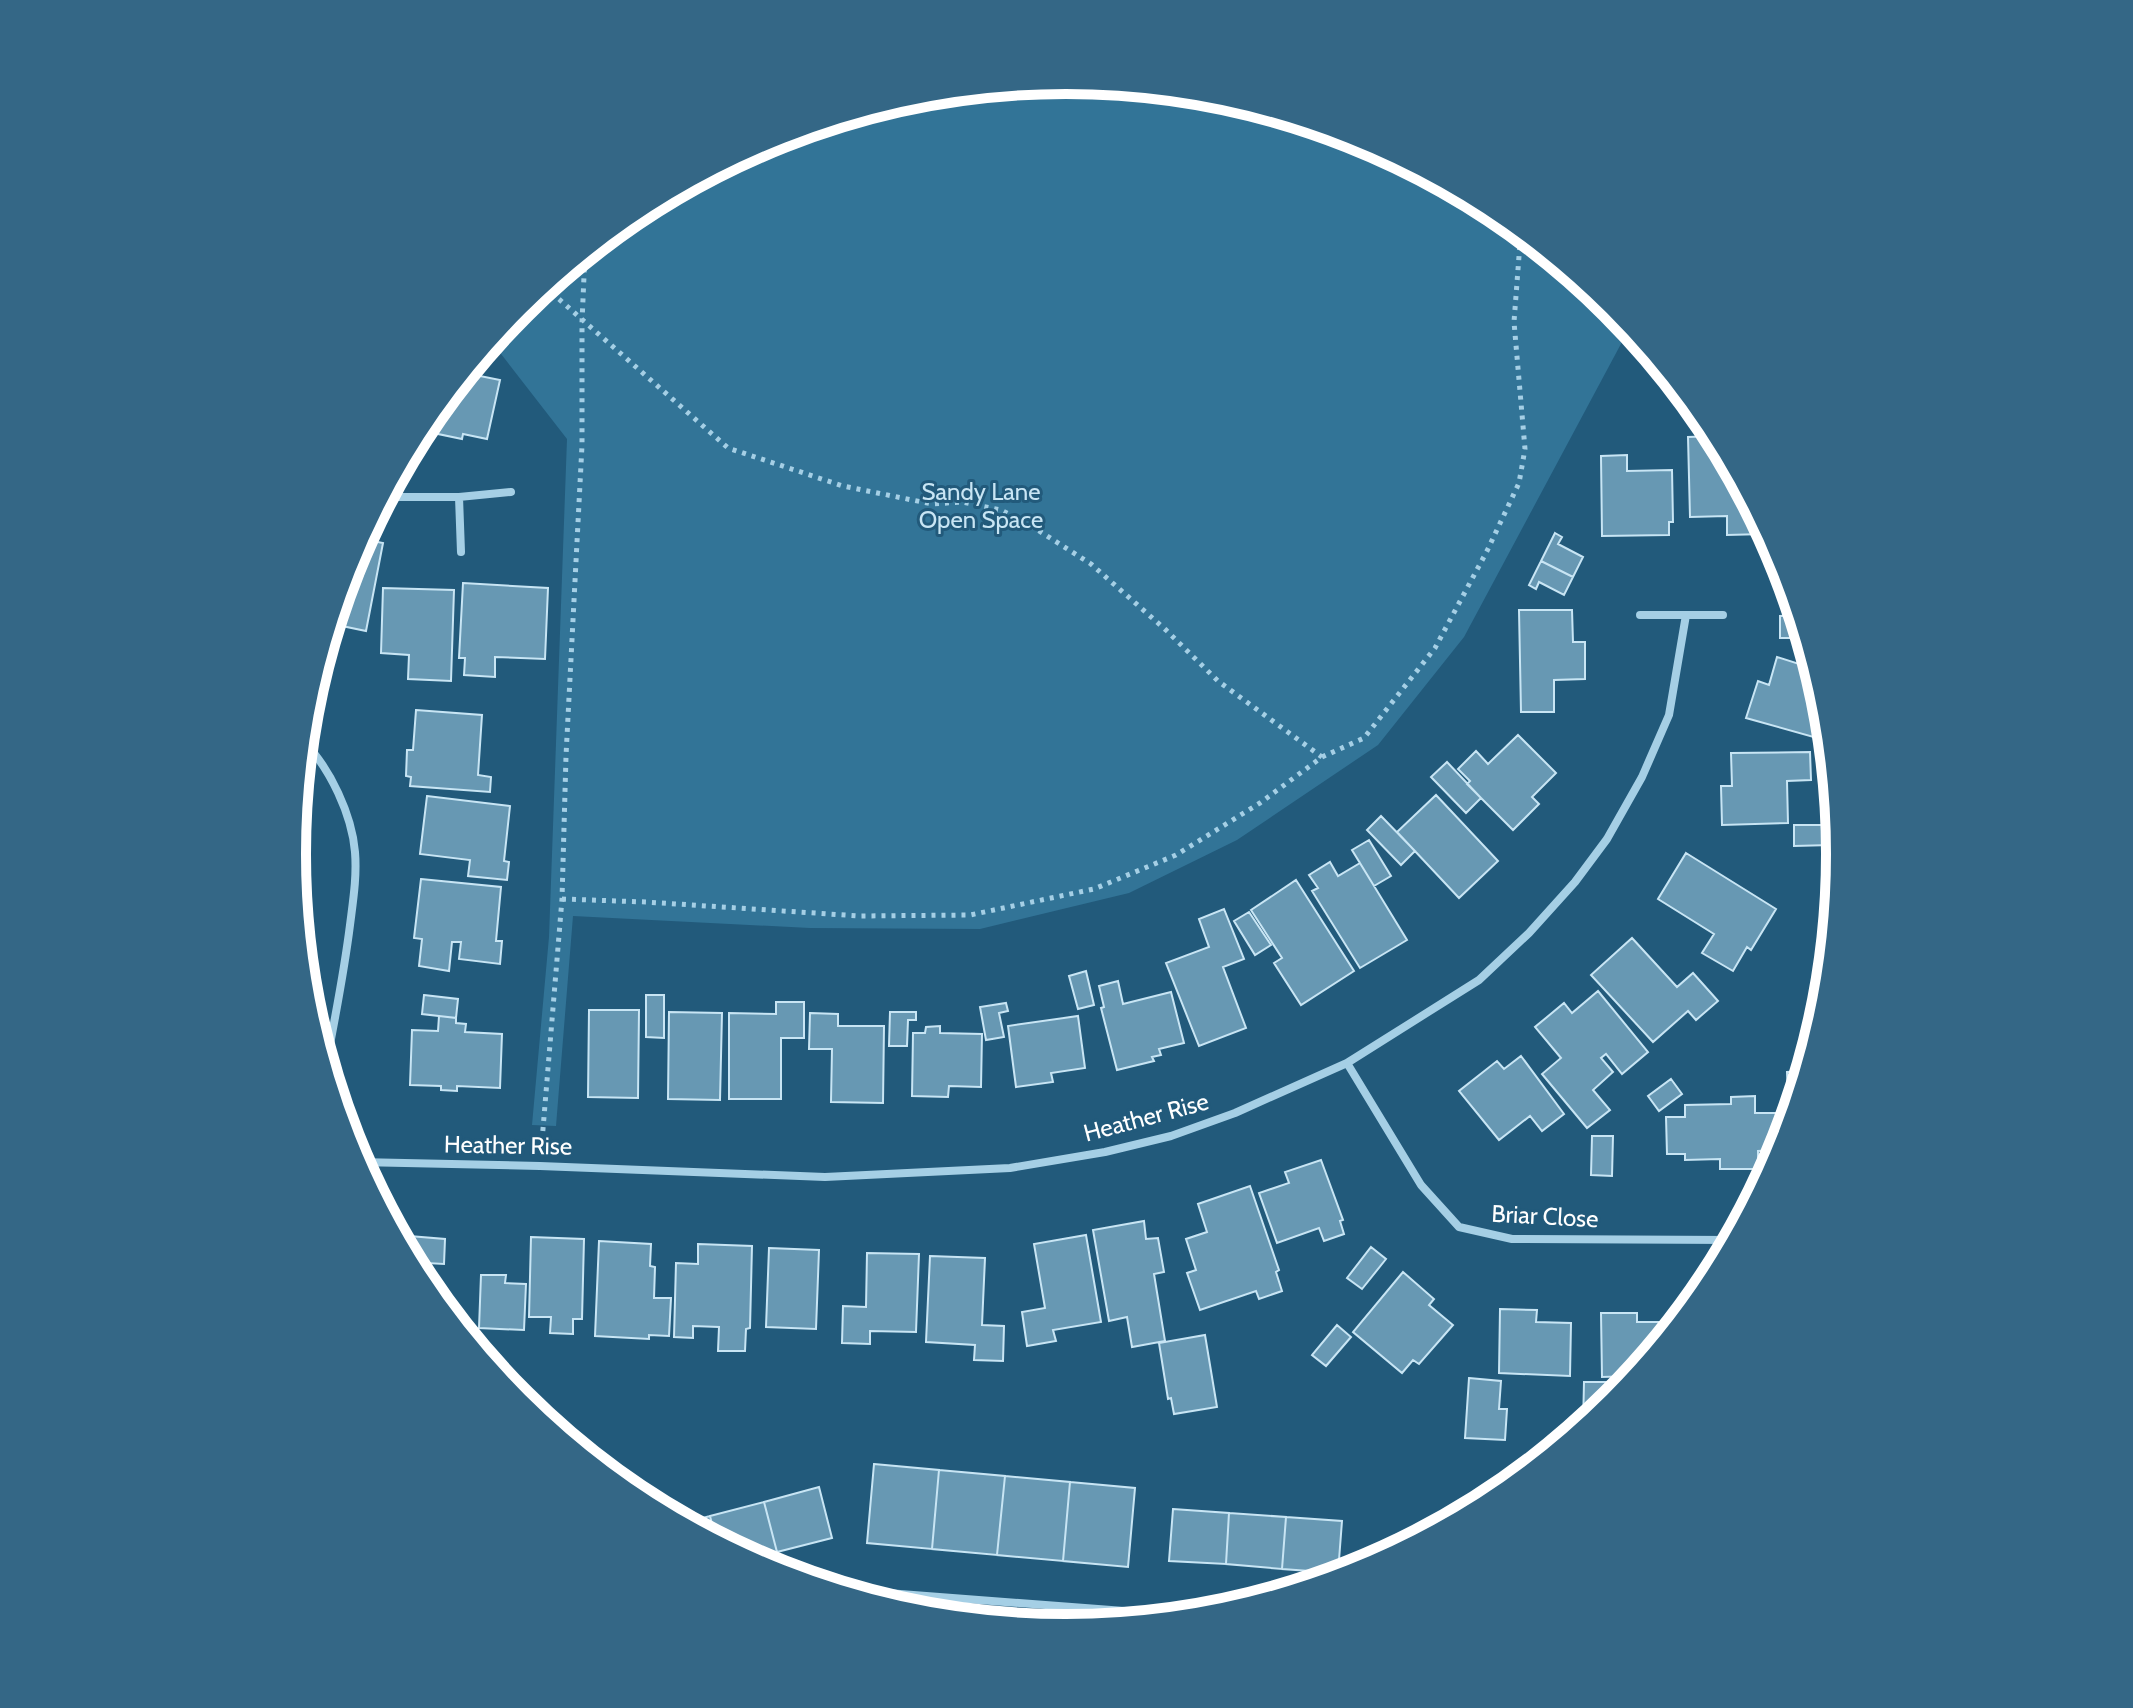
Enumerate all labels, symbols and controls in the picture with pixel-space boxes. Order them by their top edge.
park label: Sandy Lane Open Space [919,477,1043,534]
street label: Heather Rise [1080,1086,1212,1148]
street label: Heather Rise [444,1129,572,1161]
street label: Briar Close [1491,1199,1599,1233]

